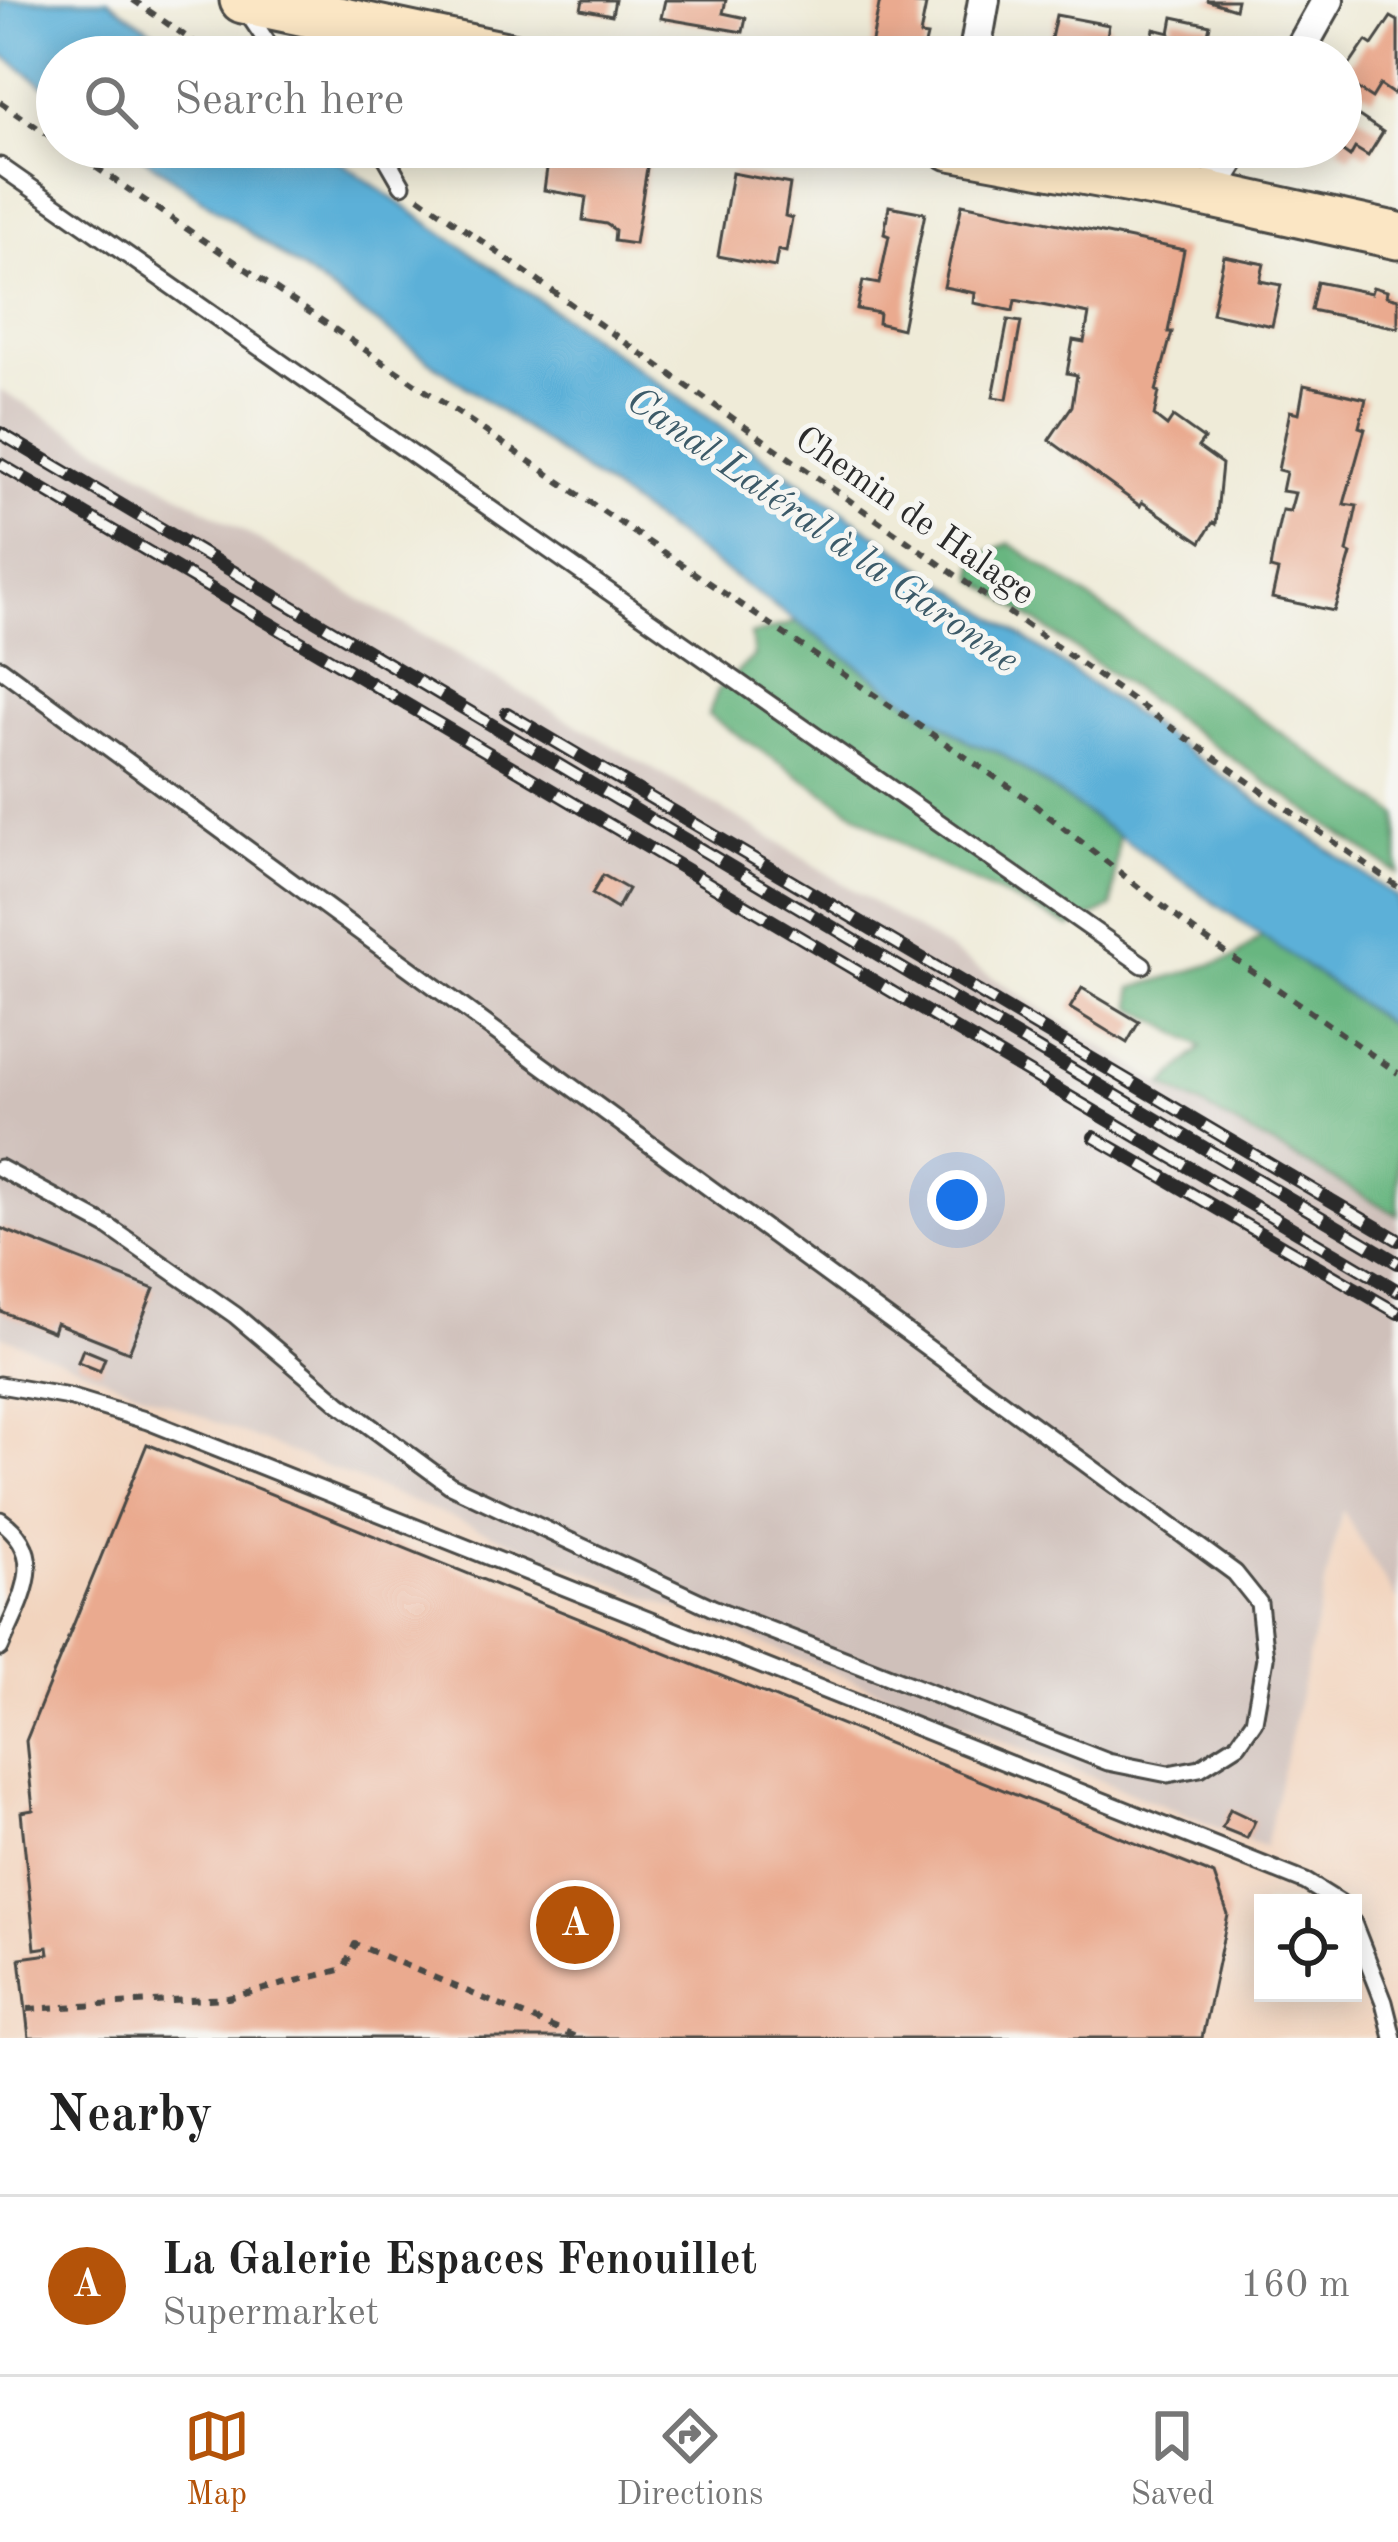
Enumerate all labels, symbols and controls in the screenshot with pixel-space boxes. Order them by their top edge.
search box [36,36,1362,168]
icon: search [78,69,144,135]
text: Search here [174,79,404,124]
water label: Canal Latéral à la Garonne [619,381,1025,681]
street label: Chemin de Halage [787,421,1040,613]
your location [927,1170,987,1230]
pin: A [536,1880,614,1970]
map controls [1254,1894,1362,2002]
button: locate [1254,1894,1362,2002]
text: Nearby [48,2091,213,2142]
text: La Galerie Espaces Fenouillet [162,2239,757,2284]
text: A [72,2266,102,2305]
text: 160 m [1240,2266,1350,2305]
text: Supermarket [162,2294,379,2333]
tab: Map [184,2403,250,2516]
tab: Directions [617,2403,763,2516]
tab: Saved [1130,2403,1214,2516]

